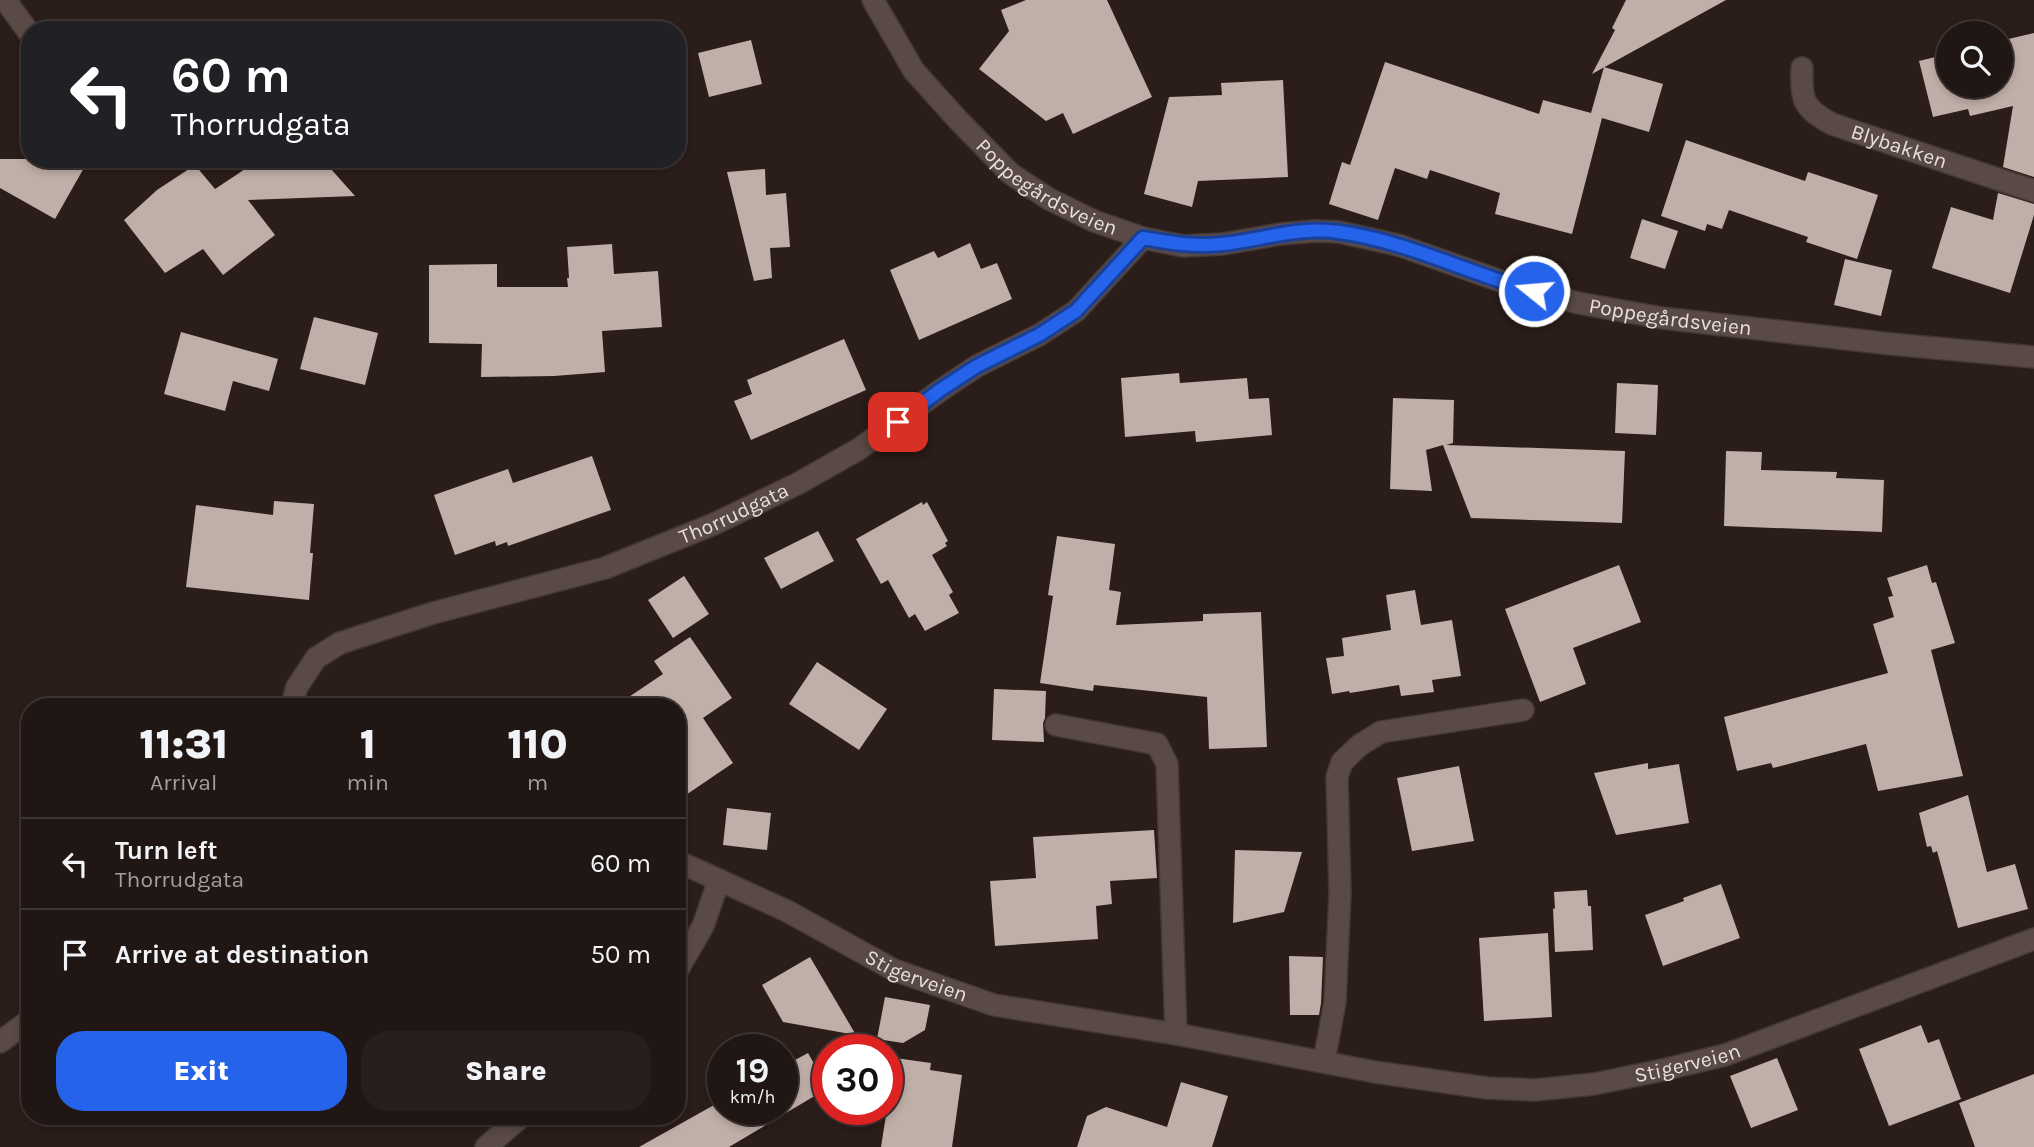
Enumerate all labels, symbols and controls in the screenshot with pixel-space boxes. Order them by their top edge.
map controls [1936,21,2013,98]
button: search [1936,21,2013,98]
text: 60 m [171,47,291,104]
icon: left [56,49,147,140]
text: Thorrudgata [171,106,351,143]
street label: Blybakken [1848,119,1950,173]
street label: Poppegårdsveien [971,134,1121,240]
position arrow [1497,254,1571,328]
street label: Poppegårdsveien [1587,293,1753,340]
pin [868,392,928,452]
icon: arrive [879,403,917,441]
street label: Thorrudgata [675,478,792,549]
text: 11:31 [139,719,228,769]
text: 1 [360,719,376,769]
text: 110 [507,719,568,769]
text: Arrival [150,769,217,796]
text: min [347,769,389,796]
text: m [527,769,548,796]
text: Turn left [115,835,217,866]
icon: left [56,845,94,883]
text: 60 m [590,848,651,879]
text: Thorrudgata [115,866,244,893]
icon: arrive [56,936,94,974]
text: Arrive at destination [115,939,369,970]
text: 50 m [590,939,651,970]
street label: Stigerveien [861,944,971,1007]
button: Exit [56,1031,347,1111]
button: Share [361,1031,651,1111]
speed limit sign: 30 [812,1034,903,1125]
street label: Stigerveien [1632,1038,1744,1087]
text: 19 [736,1050,769,1091]
text: km/h [730,1086,775,1108]

